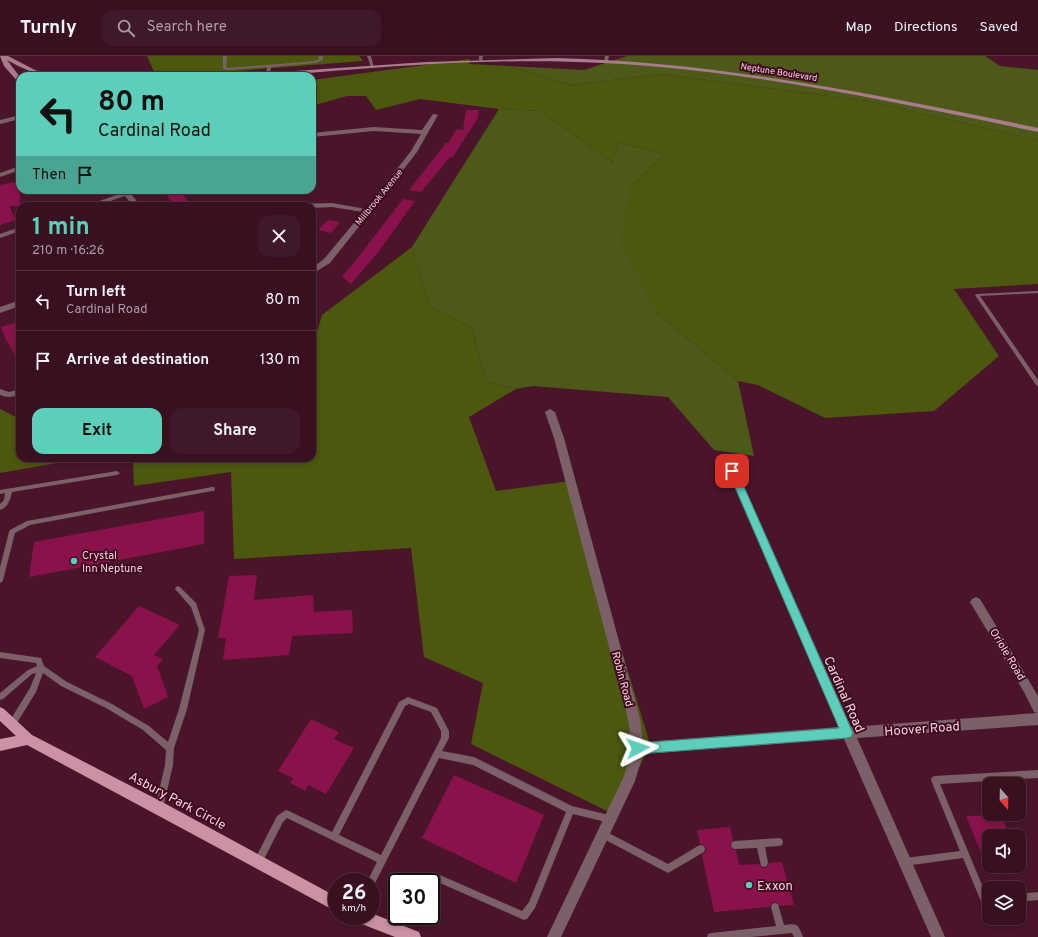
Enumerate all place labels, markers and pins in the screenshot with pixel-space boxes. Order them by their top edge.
pin [715,454,749,488]
place label: Crystal Inn Neptune [82,549,143,576]
marker: Crystal Inn Neptune [69,556,79,566]
place label: Exxon [757,879,793,895]
marker: Exxon [744,880,754,890]

